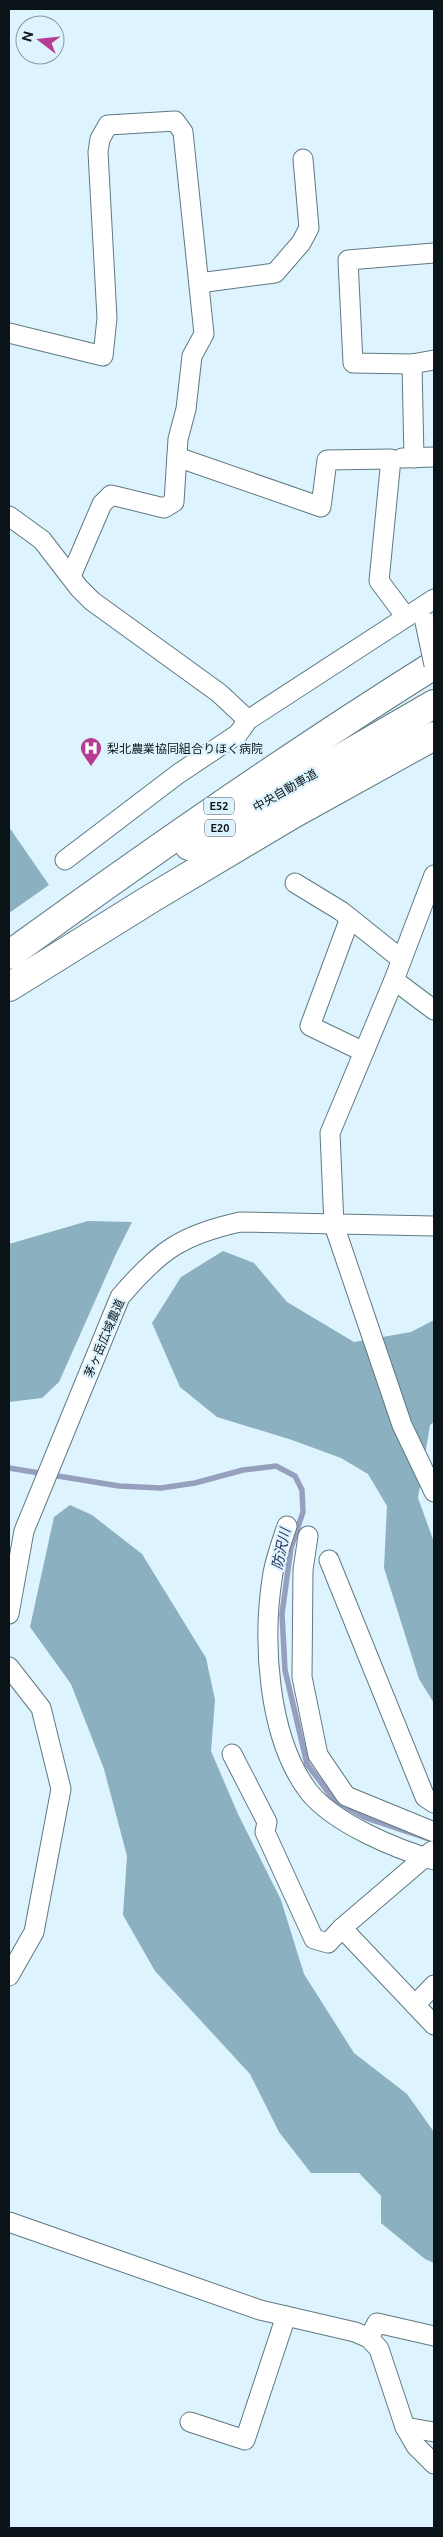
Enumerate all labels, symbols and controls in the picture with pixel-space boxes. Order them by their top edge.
north arrow [15,15,65,65]
text: N [18,29,37,44]
hospital icon: 梨北農業協同組合りほく病院 [79,736,103,767]
place label: 梨北農業協同組合りほく病院 [107,742,263,755]
street label: 中央自動車道 [251,766,319,814]
road number: E52 [204,798,234,814]
road number: E20 [205,820,235,836]
street label: 茅ヶ岳広域農道 [82,1297,126,1379]
water label: 防沢川 [269,1525,294,1571]

